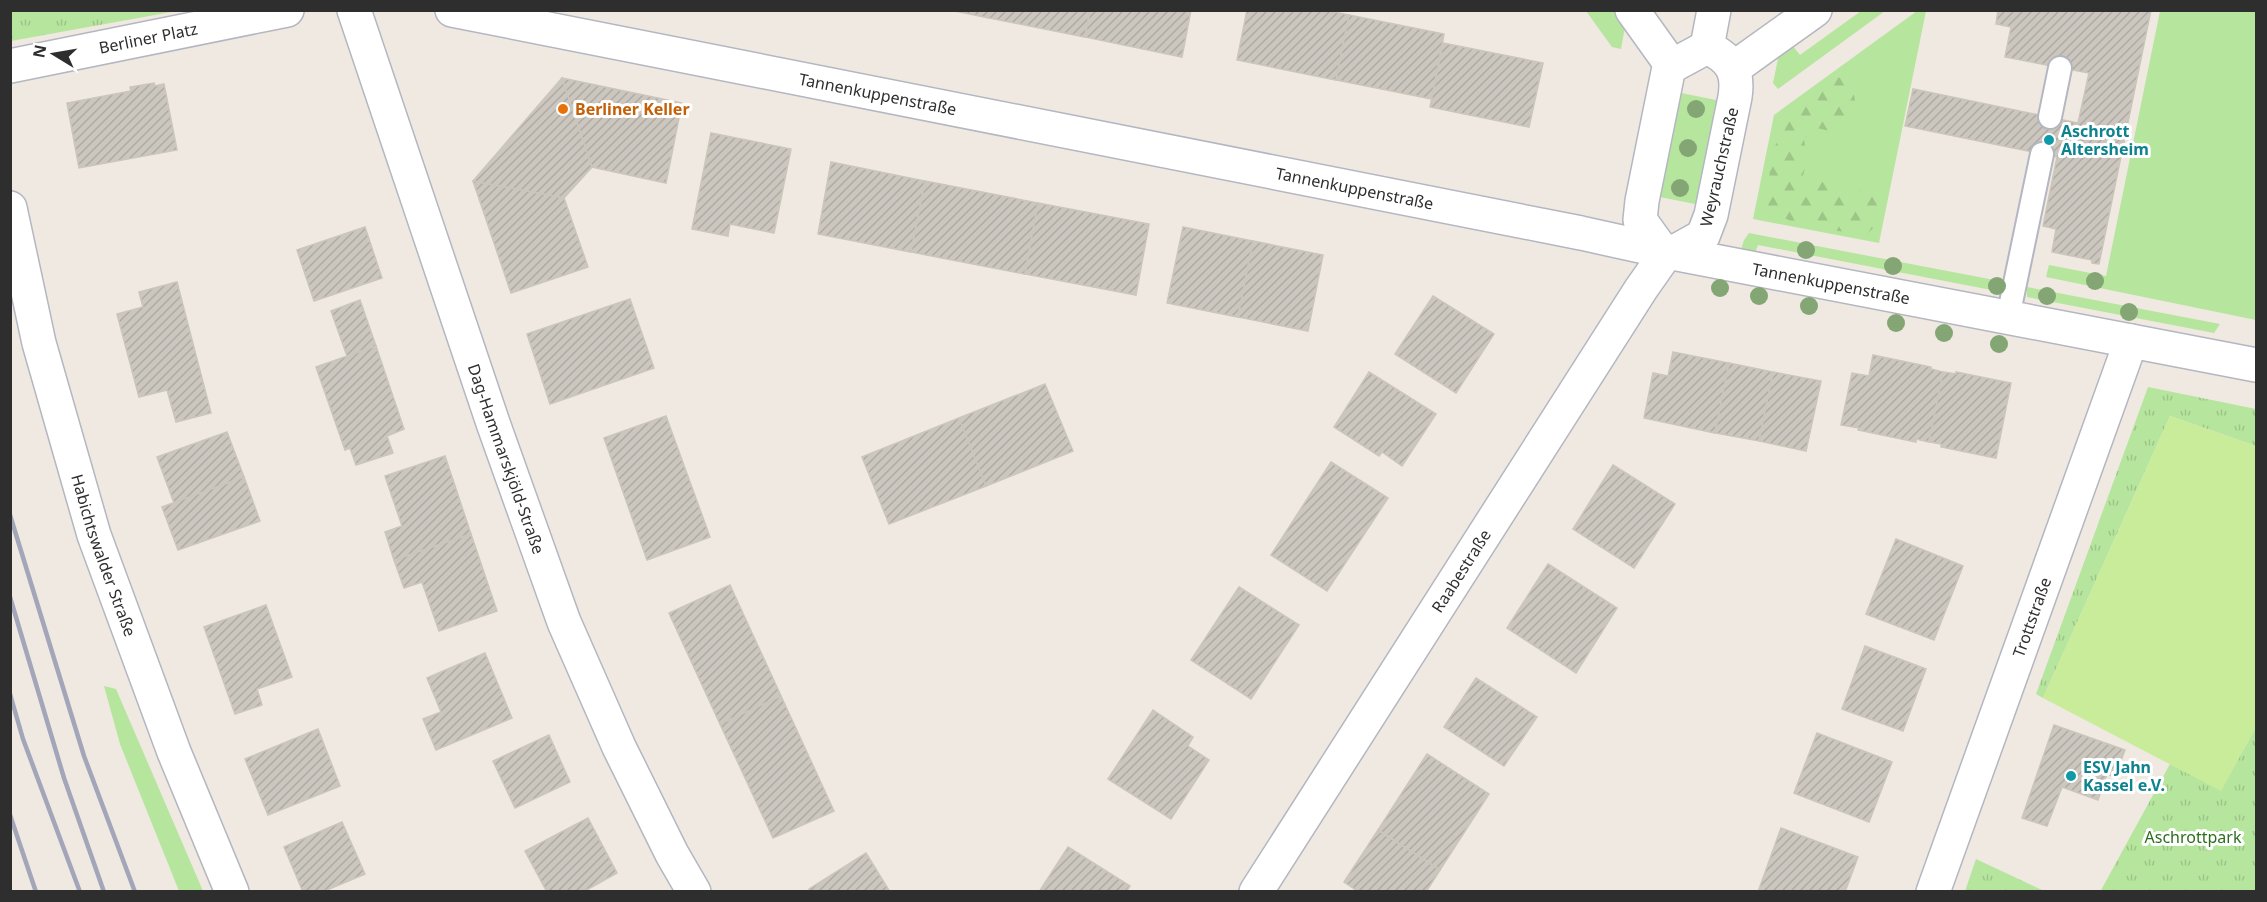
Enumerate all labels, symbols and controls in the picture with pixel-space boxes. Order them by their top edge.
street label: Berliner Platz [97,17,199,59]
north arrow [24,24,84,84]
text: N [27,43,51,60]
street label: Tannenkuppenstraße [797,68,959,120]
place label: Berliner Keller [575,98,690,120]
marker: Berliner Keller [556,102,570,116]
street label: Weyrauchstraße [1695,105,1743,229]
place label: Aschrott Altersheim [2061,120,2149,160]
marker: Aschrott Altersheim [2042,133,2056,147]
street label: Tannenkuppenstraße [1274,162,1435,215]
street label: Tannenkuppenstraße [1750,258,1912,309]
street label: Dag-Hammarskjöld-Straße [463,361,550,557]
street label: Habichtswalder Straße [66,471,141,639]
street label: Raabestraße [1426,525,1496,617]
street label: Trottstraße [2007,574,2056,660]
place label: ESV Jahn Kassel e.V. [2083,756,2165,796]
marker: ESV Jahn Kassel e.V. [2064,769,2078,783]
park label: Aschrottpark [2145,826,2242,848]

